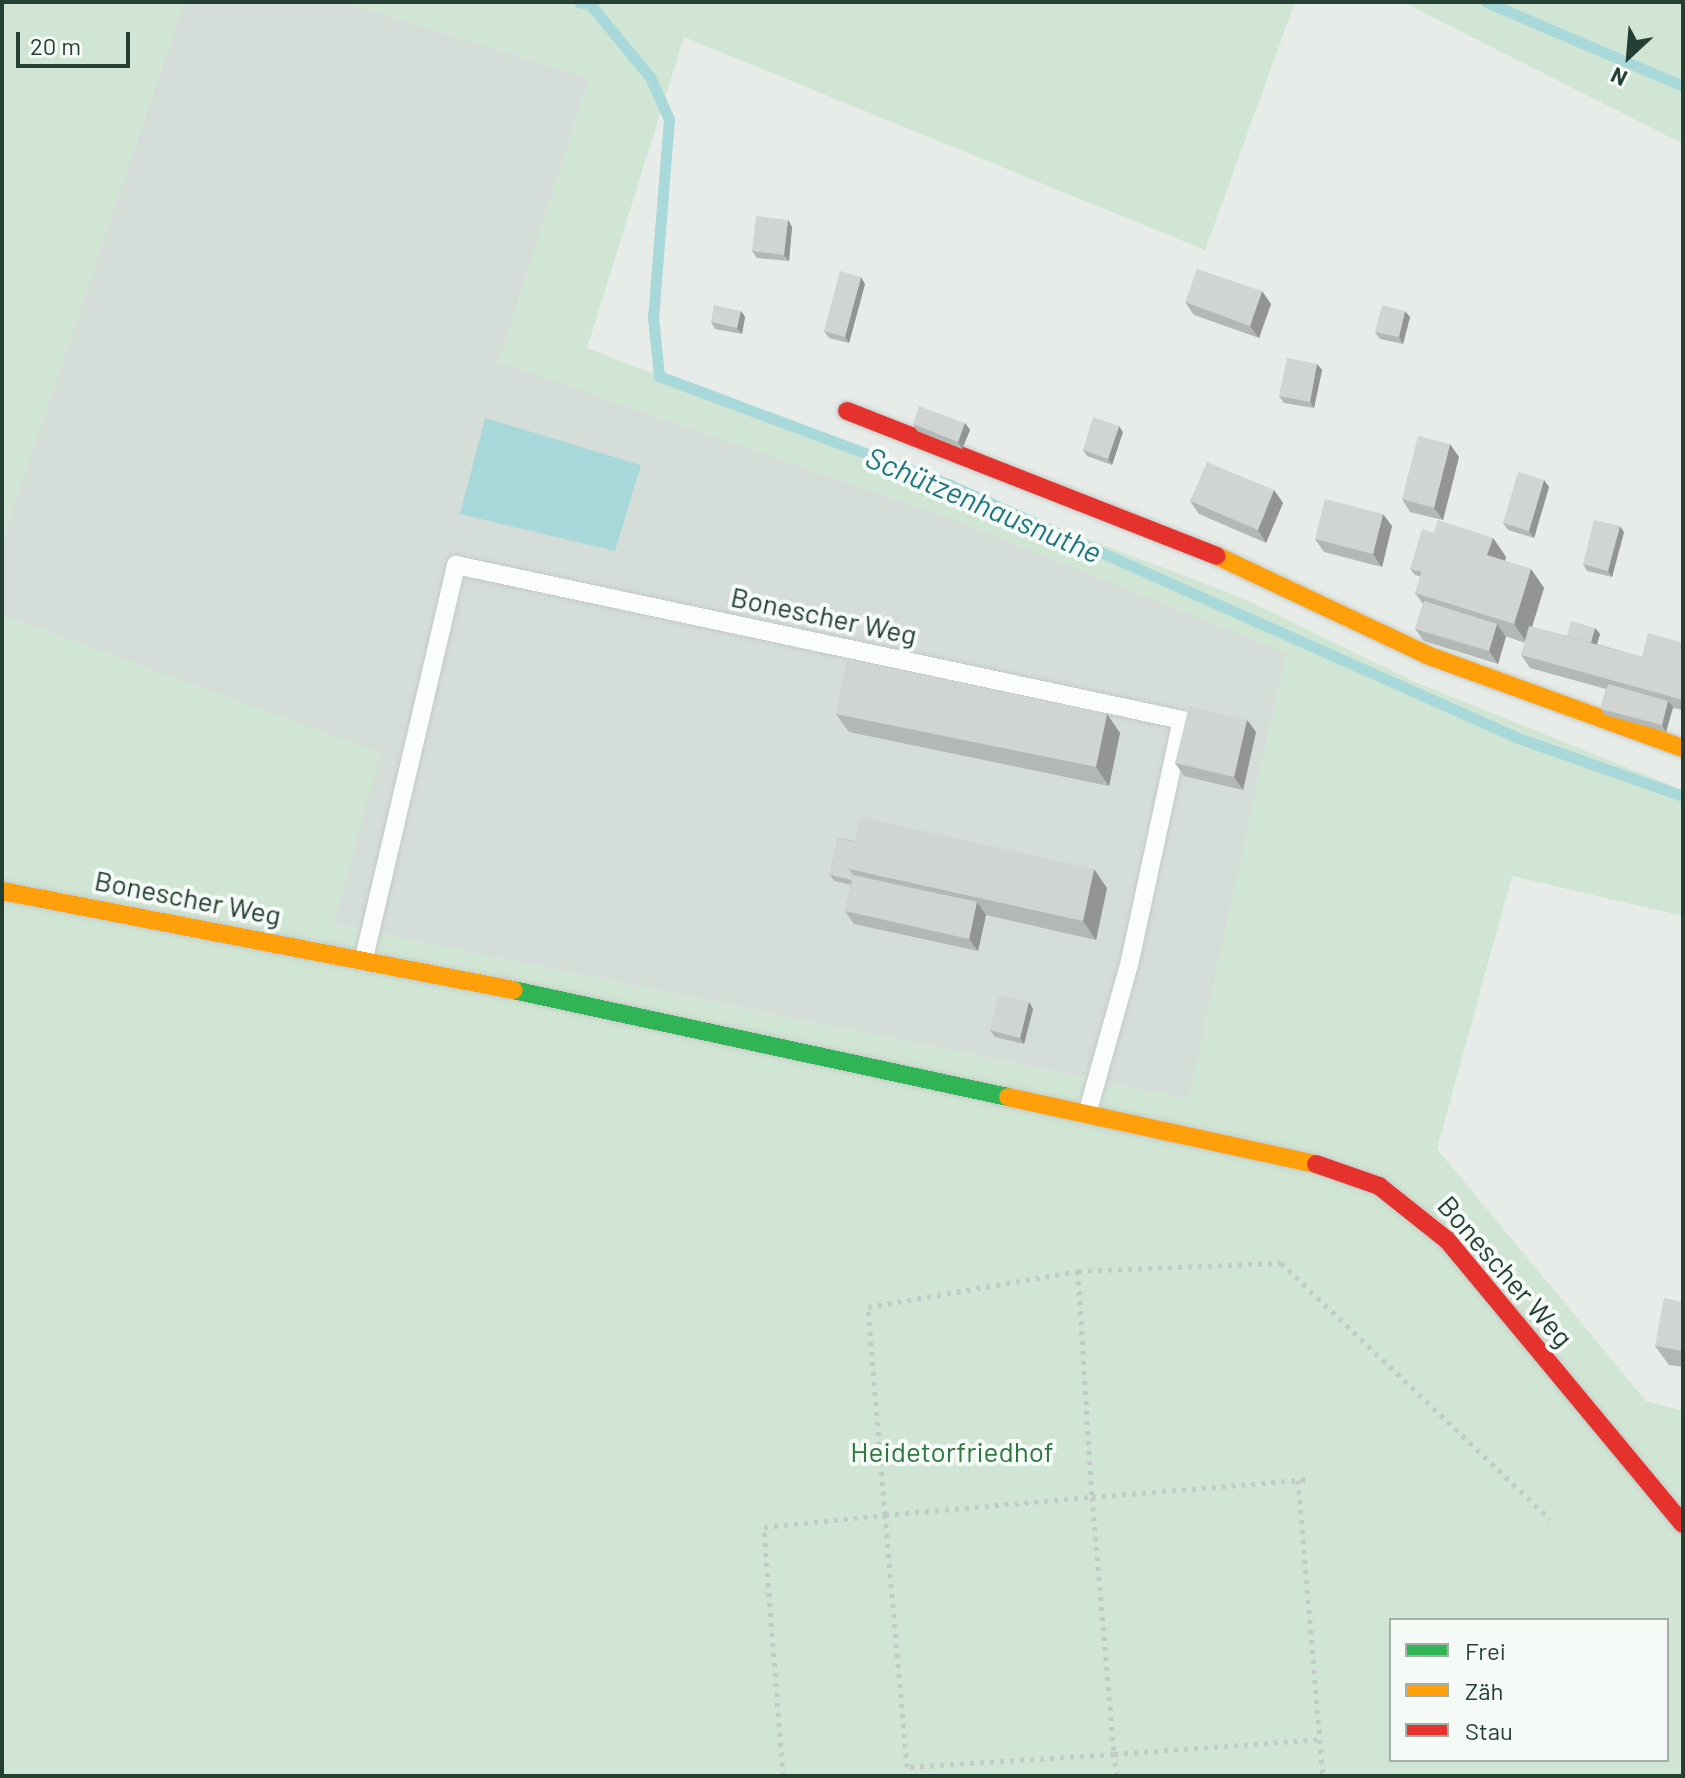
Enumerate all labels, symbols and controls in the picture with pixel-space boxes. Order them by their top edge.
scale bar [20,16,134,66]
north arrow [1589,16,1669,96]
text: 20 m [30,31,81,60]
text: N [1606,63,1631,92]
water label: Schützenhausnuthe [861,438,1107,570]
street label: Bonescher Weg [728,579,920,651]
street label: Bonescher Weg [92,862,284,932]
street label: Bonescher Weg [1431,1189,1581,1353]
park label: Heidetorfriedhof [850,1434,1054,1468]
legend [1389,1618,1669,1762]
text: Frei [1465,1636,1506,1665]
text: Zäh [1465,1676,1503,1705]
text: Stau [1465,1716,1513,1745]

